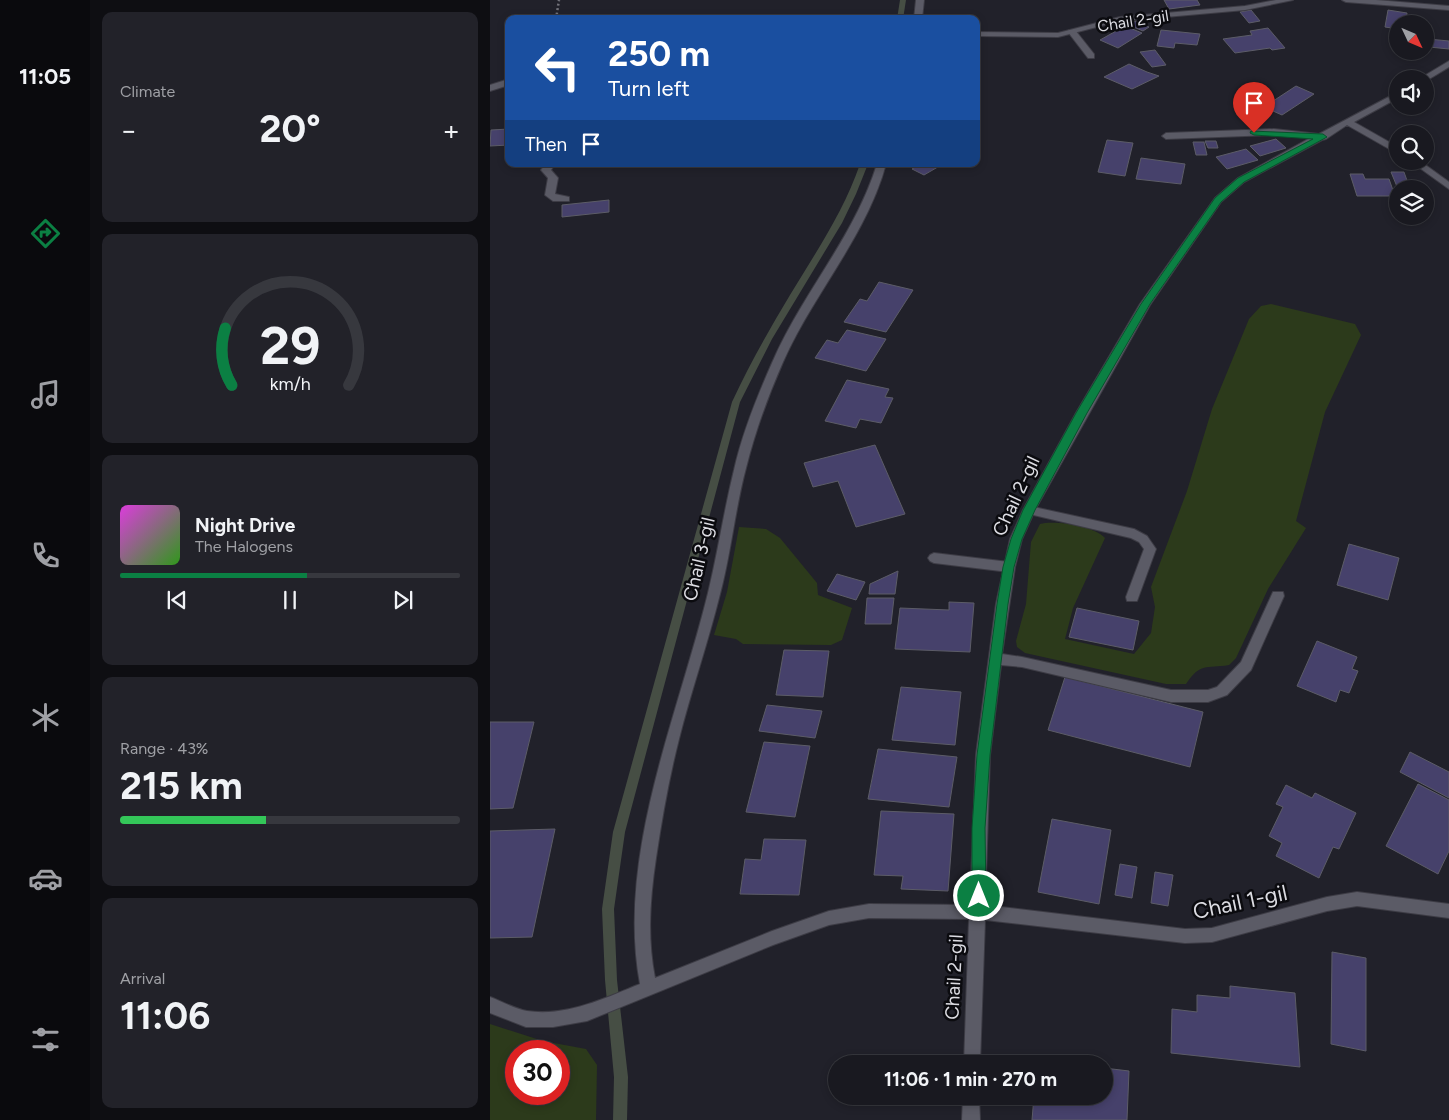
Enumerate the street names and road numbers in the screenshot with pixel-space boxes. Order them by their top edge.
street label: Chail 2-gil [1096,6,1170,36]
street label: Chail 2-gil [987,452,1045,540]
street label: Chail 3-gil [678,515,720,603]
street label: Chail 1-gil [1190,879,1290,925]
street label: Chail 2-gil [940,934,968,1020]

